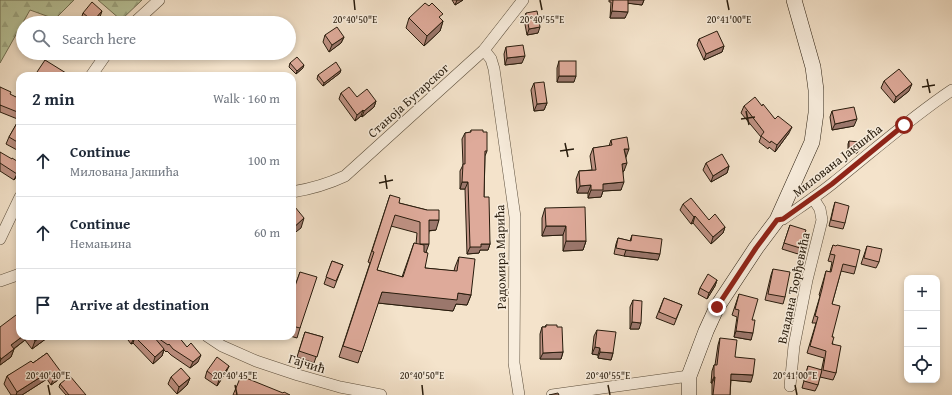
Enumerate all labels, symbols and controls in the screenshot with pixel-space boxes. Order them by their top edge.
text: 20°40'50"E [333,12,377,27]
text: 20°40'55"E [520,12,564,27]
text: 20°41'00"E [707,12,751,27]
search box [16,16,296,60]
icon: search [30,27,52,49]
text: Search here [62,28,136,49]
street label: Станоја Бугарског [363,58,454,142]
text: 2 min [32,86,74,111]
text: Walk · 160 m [213,89,280,108]
route start [895,116,913,134]
street label: Милована Јакшића [789,119,887,201]
text: Continue [70,141,131,162]
icon: ahead [32,150,54,172]
text: 100 m [248,151,280,170]
text: Милована Јакшића [70,162,179,181]
street label: Радомира Марића [490,204,511,309]
text: Continue [70,213,131,234]
icon: ahead [32,222,54,244]
text: 60 m [254,223,280,242]
street label: Владана Ђорђевића [772,230,815,346]
text: Немањина [70,234,131,253]
map controls [904,275,940,383]
button: + [904,275,940,311]
icon: arrive [32,294,54,316]
text: Arrive at destination [70,294,209,315]
route end [708,298,726,316]
button: − [904,311,940,347]
button: locate [904,347,940,383]
street label: Гајчић [286,349,328,378]
text: 20°40'40"E [26,368,70,383]
text: 20°40'45"E [213,368,257,383]
text: 20°40'50"E [400,368,444,383]
text: 20°40'55"E [586,368,630,383]
text: 20°41'00"E [773,368,817,383]

